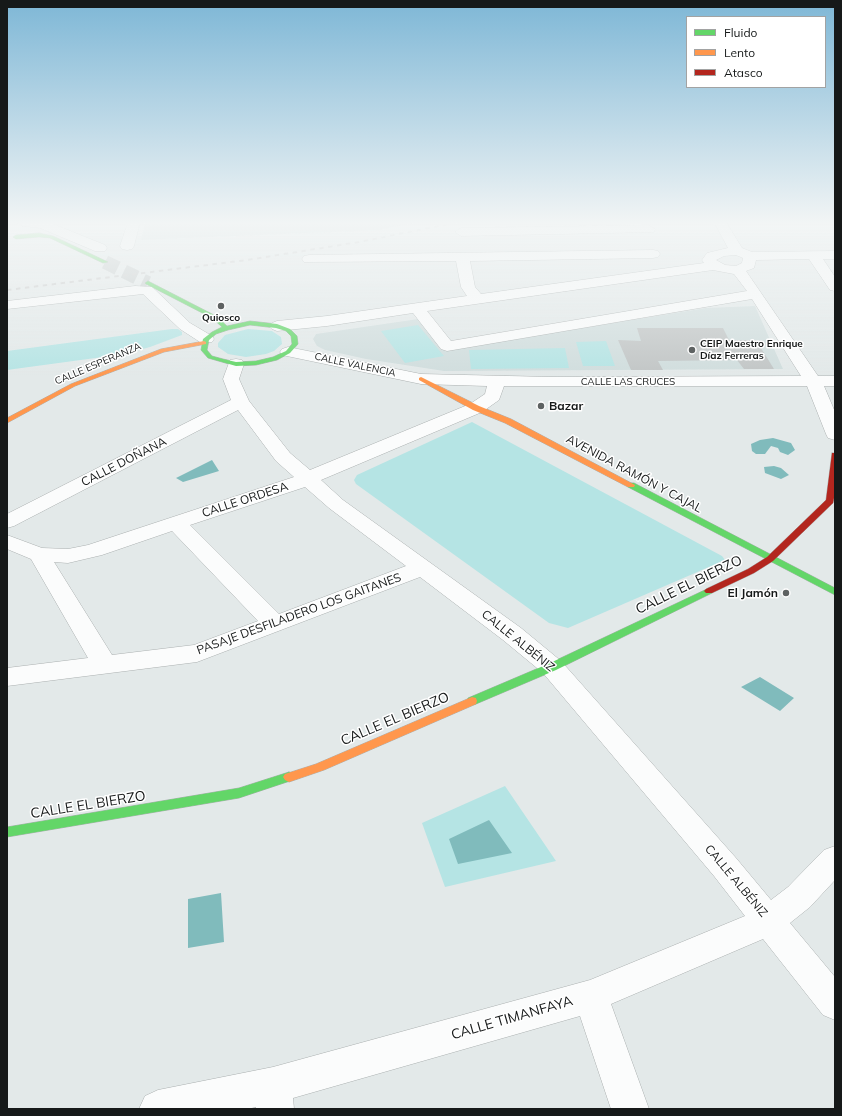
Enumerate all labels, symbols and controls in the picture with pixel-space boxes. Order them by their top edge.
legend [686,16,826,88]
text: Fluido [724,25,757,40]
text: Lento [724,45,755,60]
text: Atasco [724,65,763,80]
marker: Quiosco [216,301,226,311]
place label: Quiosco [202,312,240,324]
place label: CEIP Maestro Enrique Díaz Ferreras [700,338,803,362]
street label: CALLE ESPERANZA [53,340,143,388]
marker: CEIP Maestro Enrique Díaz Ferreras [687,345,697,355]
street label: CALLE VALENCIA [313,351,397,379]
street label: CALLE LAS CRUCES [581,376,675,388]
place label: Bazar [549,399,583,413]
marker: Bazar [536,401,546,411]
street label: AVENIDA RAMÓN Y CAJAL [564,432,704,516]
street label: CALLE DOÑANA [79,434,169,490]
street label: CALLE ORDESA [200,479,290,521]
street label: CALLE EL BIERZO [633,552,745,618]
street label: PASAJE DESFILADERO LOS GAITANES [195,570,403,658]
place label: El Jamón [728,586,778,600]
marker: El Jamón [781,588,791,598]
street label: CALLE ALBÉNIZ [479,607,557,675]
street label: CALLE EL BIERZO [338,689,452,749]
street label: CALLE EL BIERZO [29,788,147,822]
street label: CALLE ALBÉNIZ [702,842,770,920]
street label: CALLE TIMANFAYA [449,993,575,1043]

